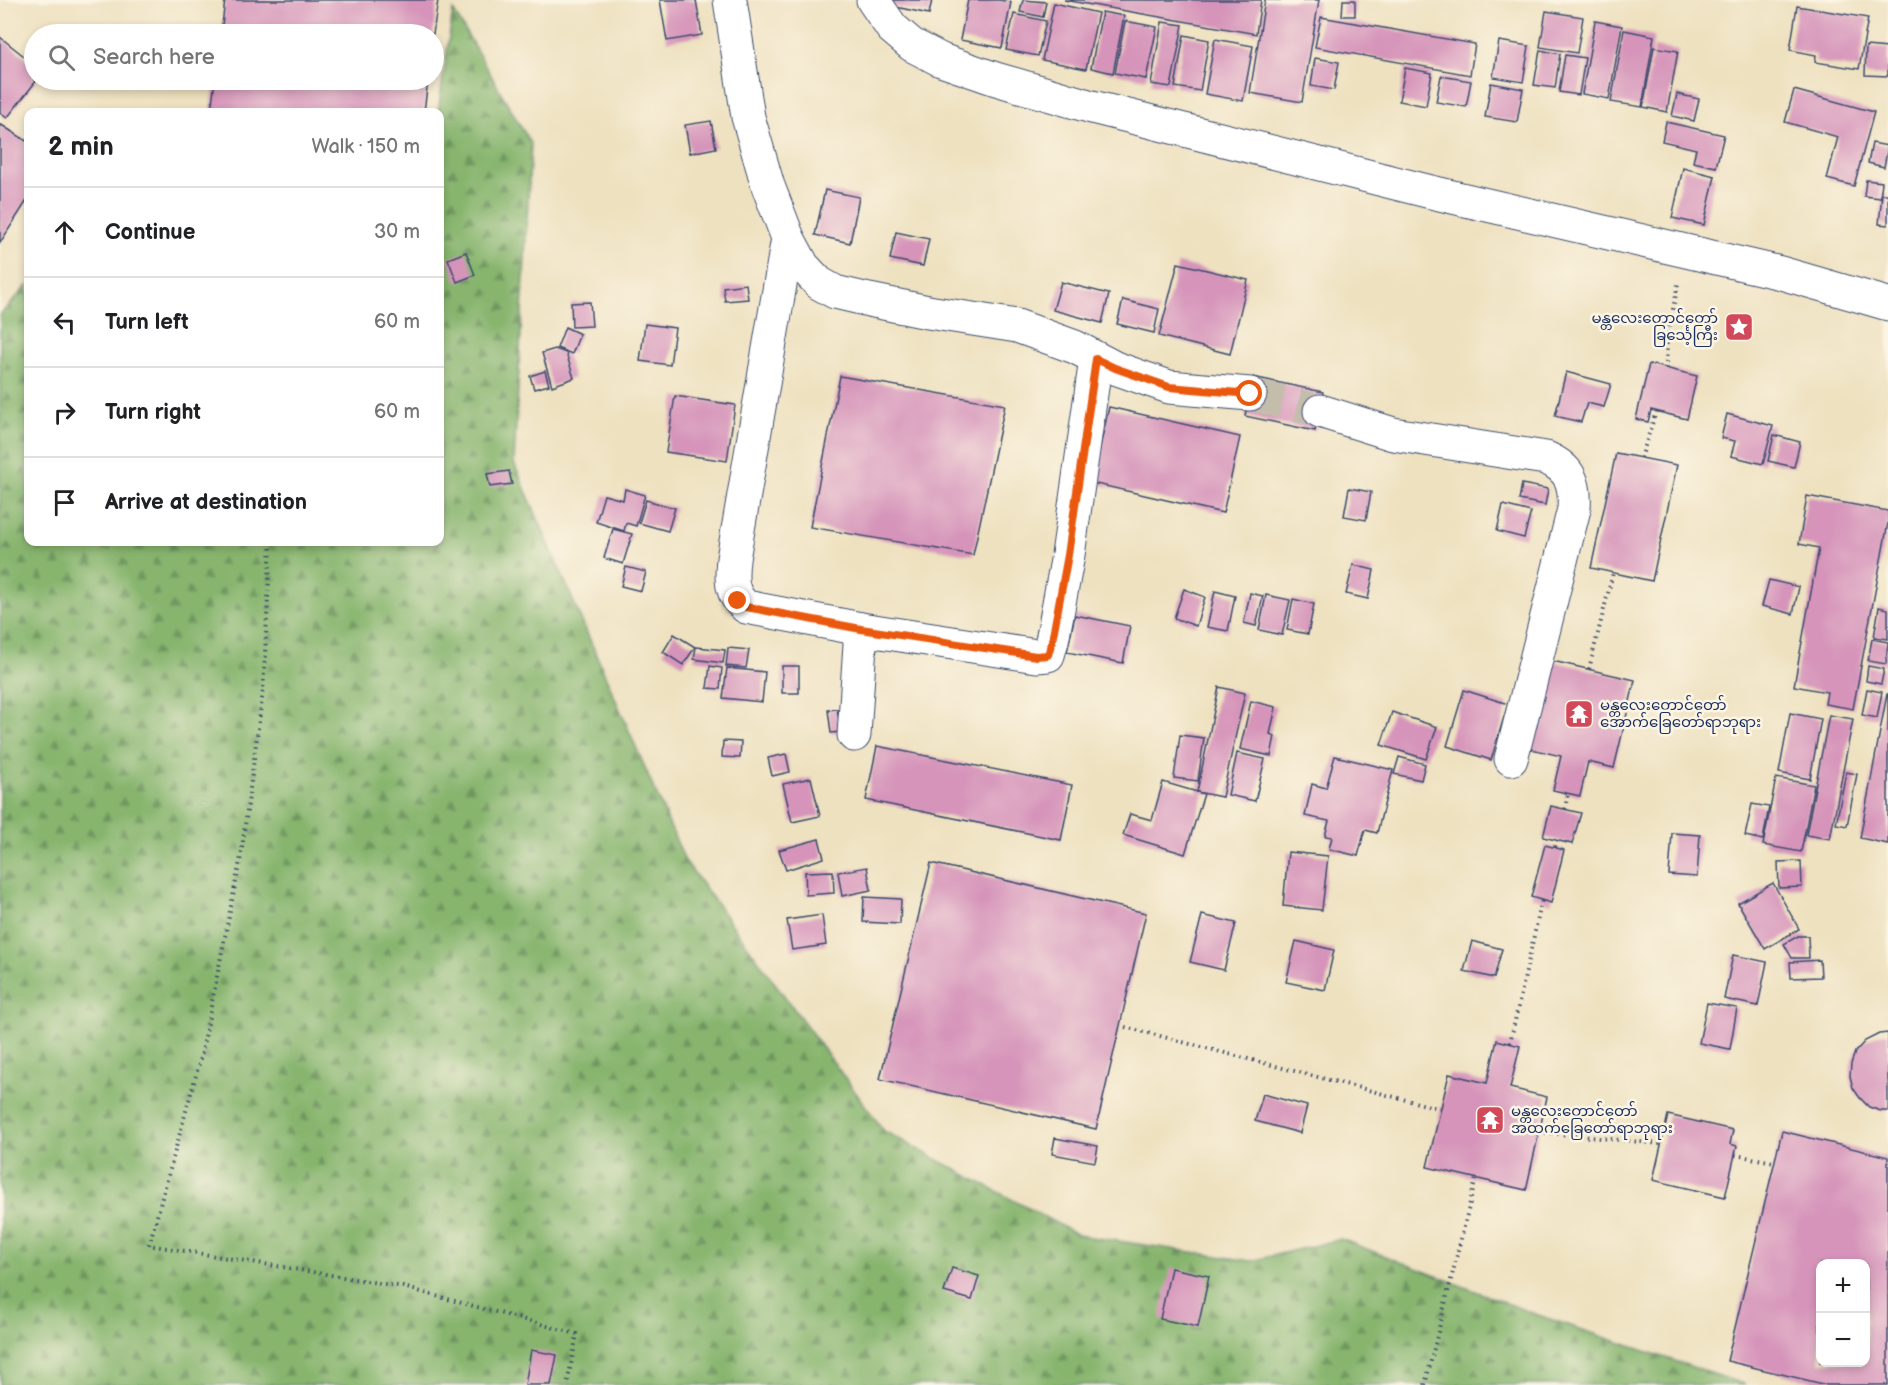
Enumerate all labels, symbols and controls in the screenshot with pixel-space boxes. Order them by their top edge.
search box [24,24,444,90]
icon: search [45,41,78,74]
text: Search here [93,44,215,71]
text: 2 min [48,132,114,163]
text: Walk · 150 m [311,135,420,159]
icon: ahead [48,216,81,249]
text: Continue [105,219,195,246]
text: 30 m [374,220,420,244]
icon: left [48,306,81,339]
place label: မန္တလေးတောင်တော် ‌ခြင်္သေ့ကြီး [1591,308,1718,347]
text: Turn left [105,309,189,336]
text: 60 m [374,310,420,334]
place icon: မန္တလေးတောင်တော် ‌ခြင်္သေ့ကြီး [1723,311,1755,343]
route start [1236,380,1262,406]
icon: right [48,396,81,429]
text: Turn right [105,399,201,426]
text: 60 m [374,400,420,424]
icon: arrive [48,486,81,519]
text: Arrive at destination [105,489,307,516]
route end [724,587,750,613]
place label: မန္တ‌လေးတောင်တော် အောက်ခြေတော်ရာဘုရား‌ [1600,695,1761,734]
temple icon: မန္တ‌လေးတောင်တော် အောက်ခြေတော်ရာဘုရား‌ [1563,698,1595,730]
place label: မန္တ‌လေးတောင်တော် အထက်ခြေတော်ရာဘုရား‌ [1511,1101,1673,1140]
temple icon: မန္တ‌လေးတောင်တော် အထက်ခြေတော်ရာဘုရား‌ [1474,1104,1506,1136]
map controls [1816,1259,1870,1367]
button: + [1816,1259,1870,1313]
button: − [1816,1313,1870,1367]

